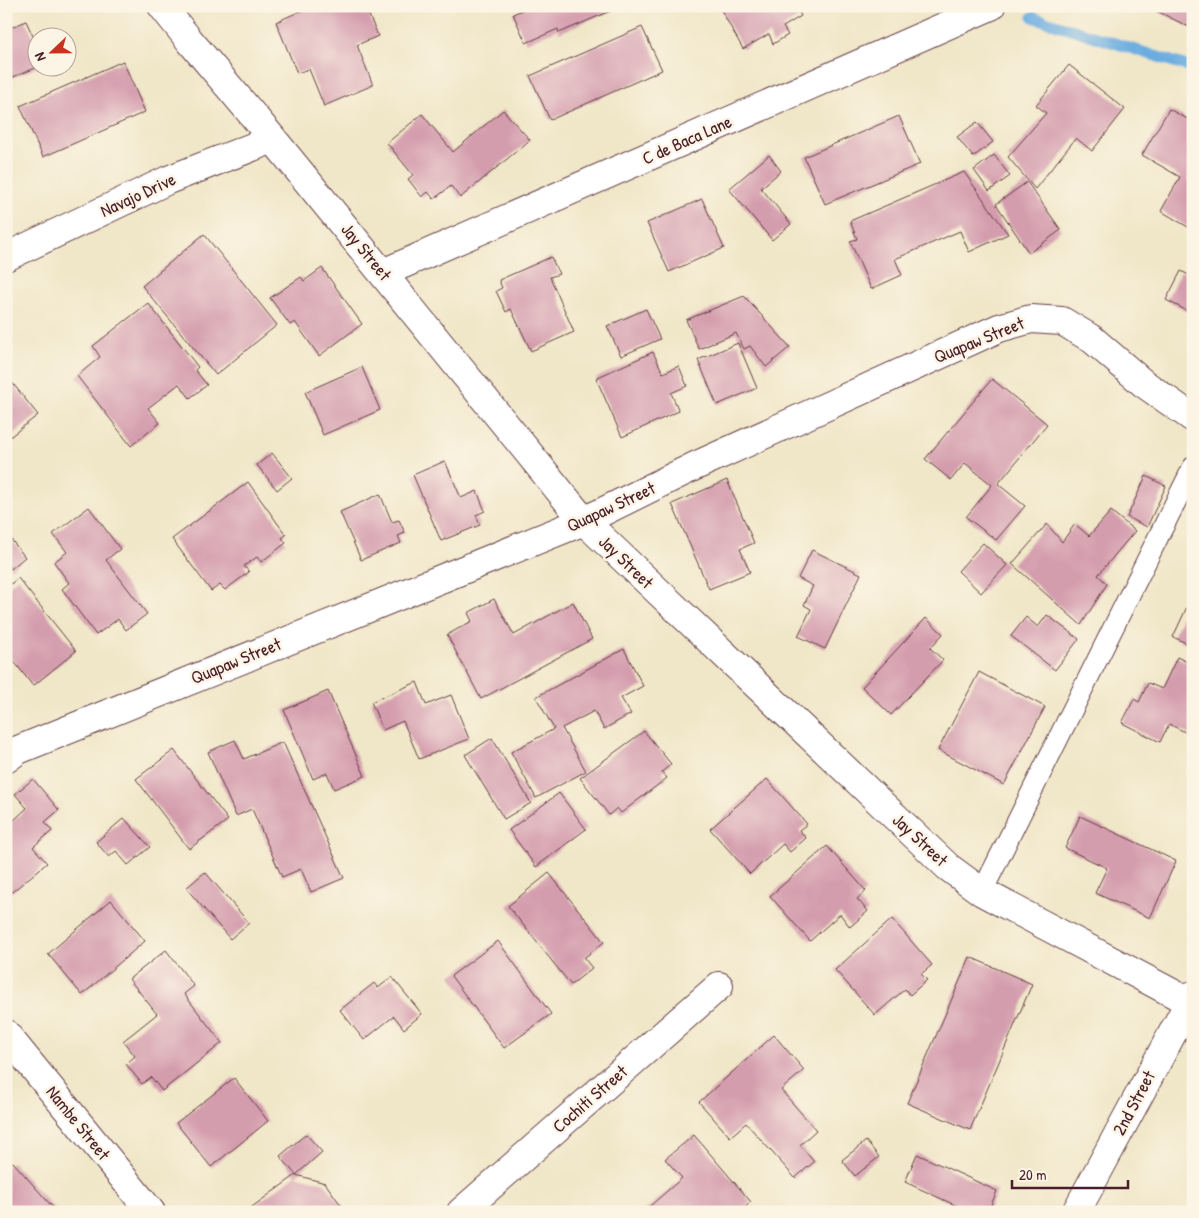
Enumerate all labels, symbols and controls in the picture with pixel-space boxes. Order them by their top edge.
north arrow [28,28,78,78]
text: N [29,50,50,64]
street label: C de Baca Lane [638,109,736,170]
street label: Navajo Drive [96,166,180,223]
street label: Jay Street [335,218,398,286]
street label: Quapaw Street [930,310,1028,369]
street label: Quapaw Street [562,475,660,538]
street label: Jay Street [593,529,660,595]
street label: Quapaw Street [187,631,285,690]
street label: Jay Street [887,808,954,872]
street label: Cochiti Street [547,1058,633,1138]
street label: 2nd Street [1106,1065,1161,1139]
street label: Nambe Street [41,1080,117,1166]
scale bar [1012,1158,1128,1190]
text: 20 m [1019,1164,1046,1185]

